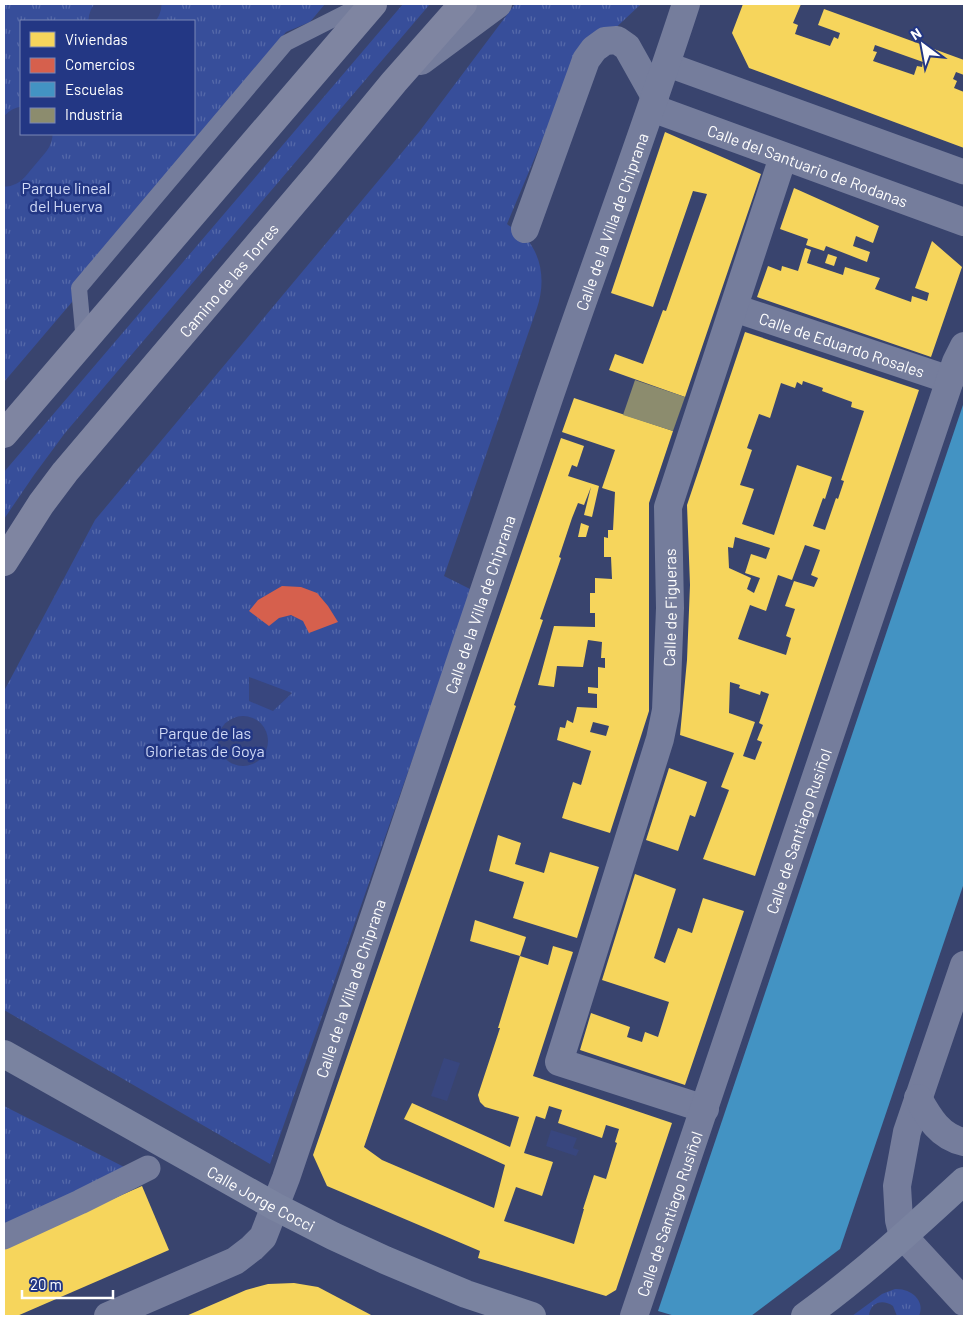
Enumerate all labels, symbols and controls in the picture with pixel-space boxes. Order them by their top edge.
legend [20,20,195,135]
north arrow [898,20,948,70]
text: N [907,24,924,43]
text: Viviendas [65,30,128,48]
text: Comercios [65,55,135,73]
text: Escuelas [65,80,123,98]
text: Industria [65,105,123,123]
street label: Calle del Santuario de Rodanas [705,120,911,210]
street label: Calle de la Villa de Chiprana [571,130,651,313]
park label: Parque lineal del Huerva [22,178,110,215]
street label: Camino de las Torres [175,219,282,340]
street label: Calle de Eduardo Rosales [757,308,927,380]
street label: Calle de la Villa de Chiprana [440,513,518,696]
street label: Calle de Figueras [658,548,680,667]
park label: Parque de las Glorietas de Goya [145,723,265,760]
street label: Calle de Santiago Rusiñol [761,746,834,916]
street label: Calle de la Villa de Chiprana [311,896,389,1080]
street label: Calle de Santiago Rusiñol [632,1129,705,1299]
street label: Calle Jorge Cocci [204,1161,319,1235]
scale bar [22,1268,114,1300]
text: 20 m [30,1275,62,1293]

